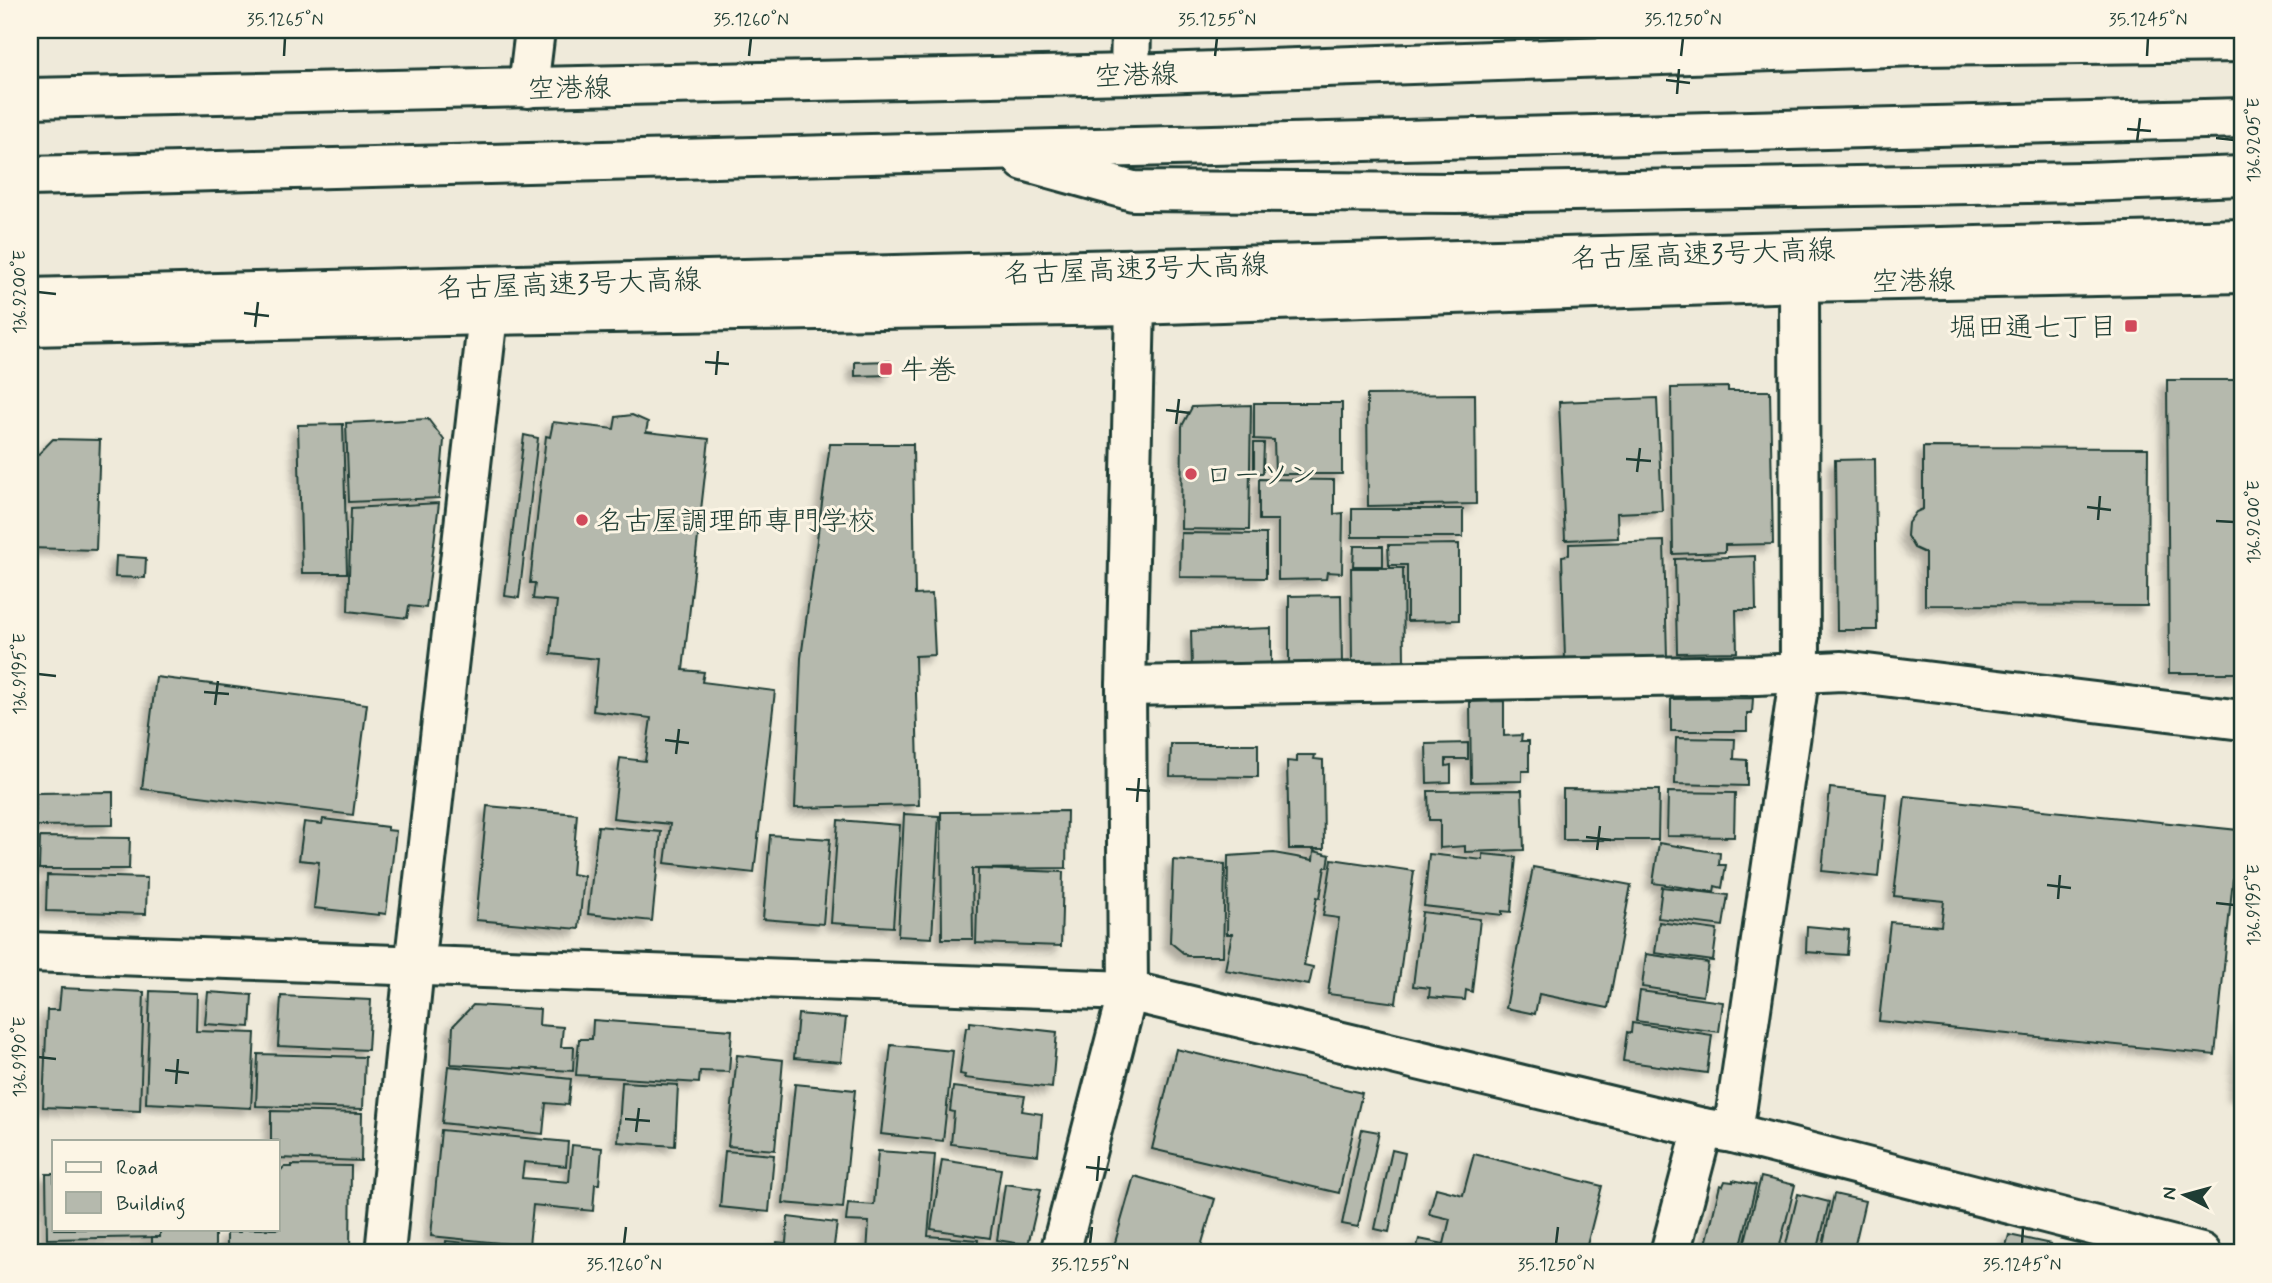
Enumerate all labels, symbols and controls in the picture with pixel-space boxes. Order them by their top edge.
text: 35.1265°N [247,8,323,32]
text: 35.1260°N [713,8,789,32]
text: 35.1255°N [1178,8,1256,32]
text: 35.1250°N [1644,8,1722,32]
text: 35.1245°N [2109,8,2187,32]
street label: 空港線 [1093,57,1179,96]
street label: 空港線 [527,70,611,109]
text: 136.9205°E [2242,98,2266,182]
street label: 名古屋高速3号大高線 [1570,232,1836,279]
street label: 名古屋高速3号大高線 [1003,247,1269,294]
text: 136.9200°E [8,250,32,334]
street label: 名古屋高速3号大高線 [436,262,702,309]
street label: 空港線 [1871,263,1955,302]
place label: 堀田通七丁目 [1949,310,2117,347]
marker: 堀田通七丁目 [2123,318,2139,334]
place label: 牛巻 [900,353,956,390]
marker: 牛巻 [878,361,894,377]
place label: ローソン [1205,458,1317,495]
marker: ローソン [1183,466,1199,482]
text: 136.9200°E [2242,480,2266,564]
place label: 名古屋調理師専門学校 [596,504,876,541]
marker: 名古屋調理師専門学校 [574,512,590,528]
text: 136.9195°E [8,633,32,715]
text: 136.9195°E [2242,864,2266,946]
text: 136.9190°E [8,1016,32,1098]
legend [52,1140,280,1230]
text: Road [116,1154,158,1182]
north arrow [2150,1160,2220,1230]
text: N [2156,1186,2183,1201]
text: Building [116,1190,186,1220]
text: 35.1260°N [586,1253,662,1277]
text: 35.1255°N [1051,1253,1129,1277]
text: 35.1250°N [1517,1253,1595,1277]
text: 35.1245°N [1983,1253,2061,1277]

